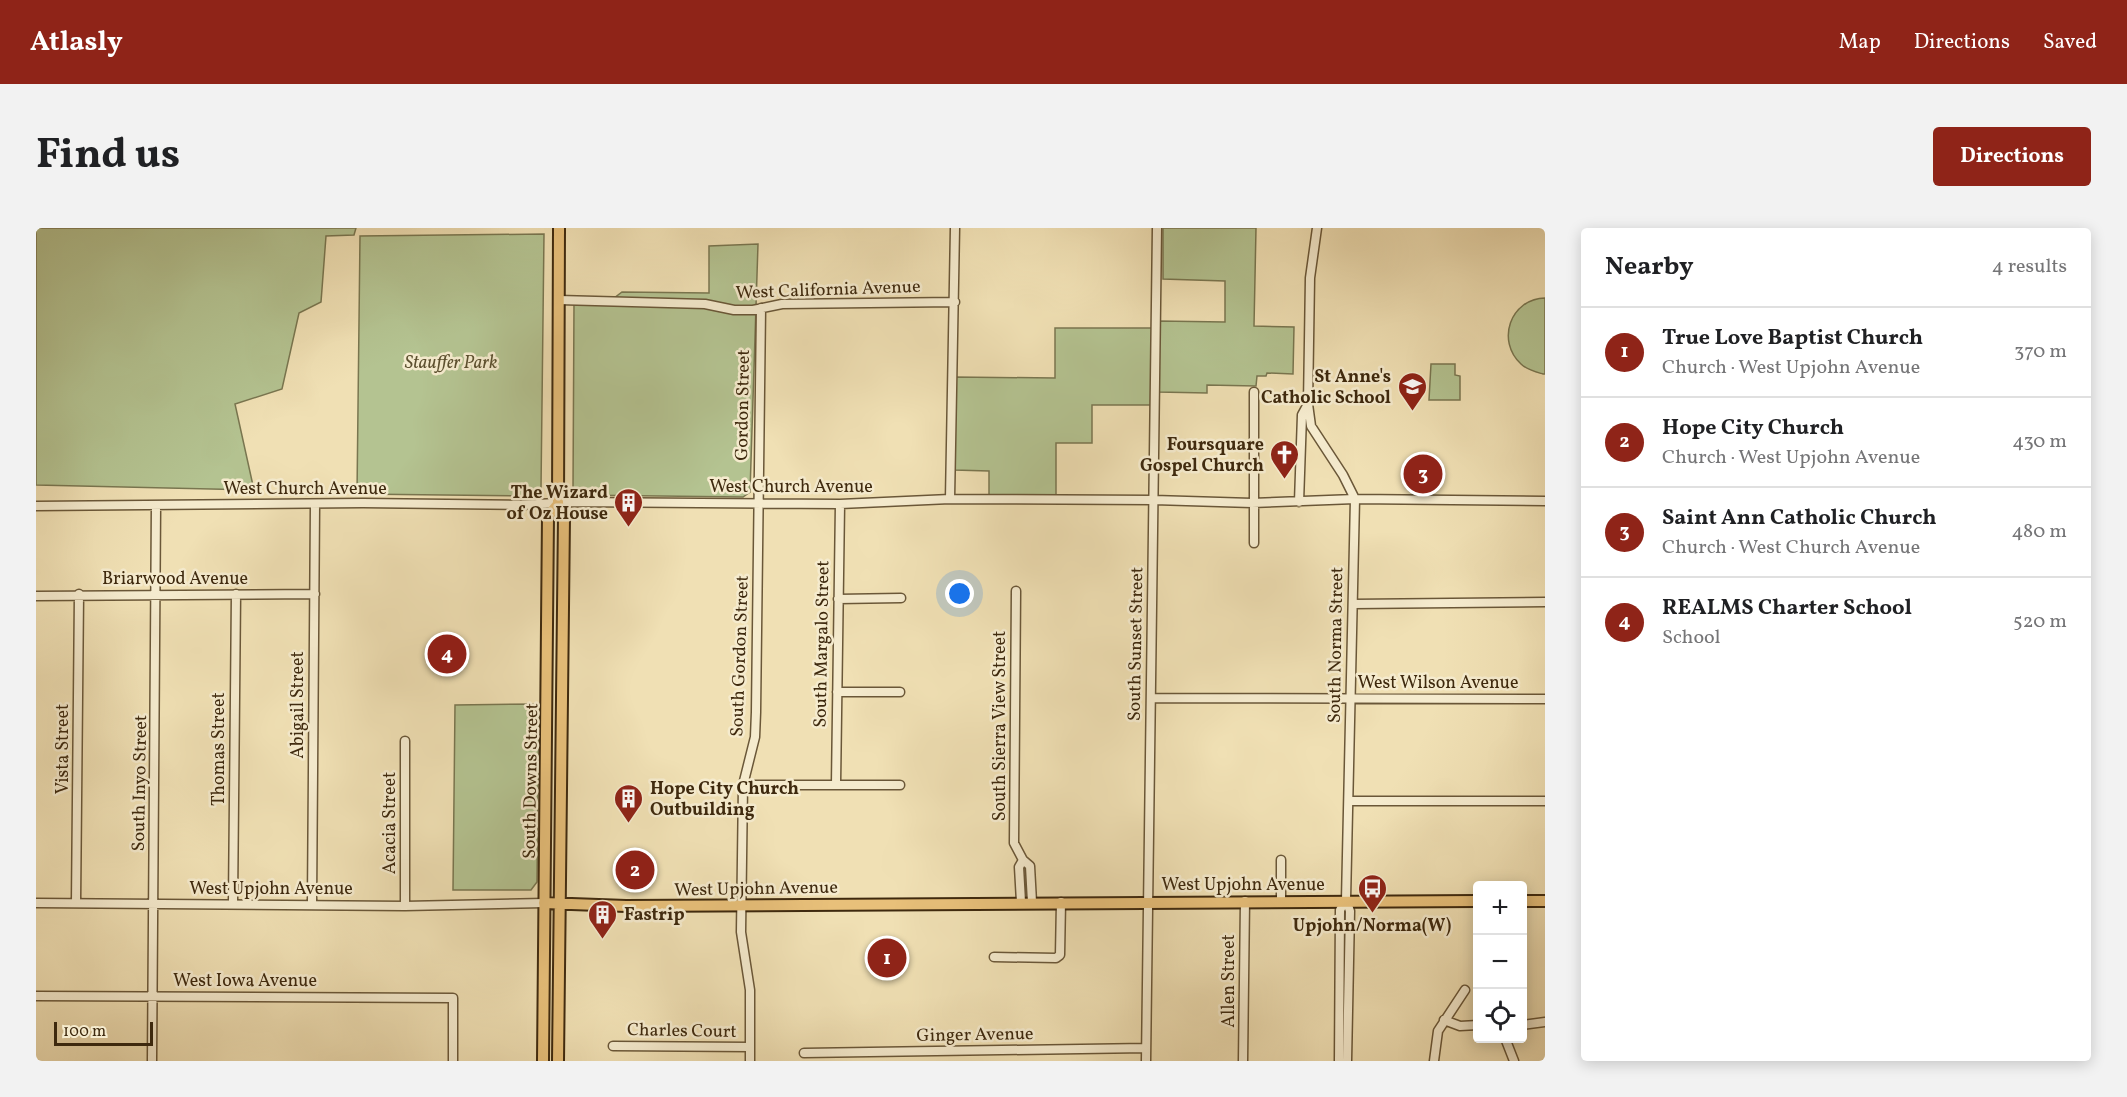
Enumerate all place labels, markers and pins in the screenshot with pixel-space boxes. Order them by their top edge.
place label: St Anne's Catholic School [1261,365,1391,411]
school or university icon: St Anne's Catholic School [1396,370,1428,412]
place label: Foursquare Gospel Church [1140,433,1264,479]
church icon: Foursquare Gospel Church [1269,438,1301,480]
pin: 3 [1404,452,1442,496]
place label: The Wizard of Oz House [507,481,608,527]
building icon: The Wizard of Oz House [613,486,645,528]
pin: 4 [428,632,466,676]
place label: Hope City Church Outbuilding [650,777,799,823]
building icon: Hope City Church Outbuilding [613,782,645,824]
pin: 2 [616,848,654,892]
bus stop icon: Upjohn/Norma(W) [1356,872,1388,914]
building icon: Fastrip [587,898,619,940]
place label: Fastrip [624,903,685,928]
place label: Upjohn/Norma(W) [1293,914,1451,939]
pin: 1 [868,936,906,980]

